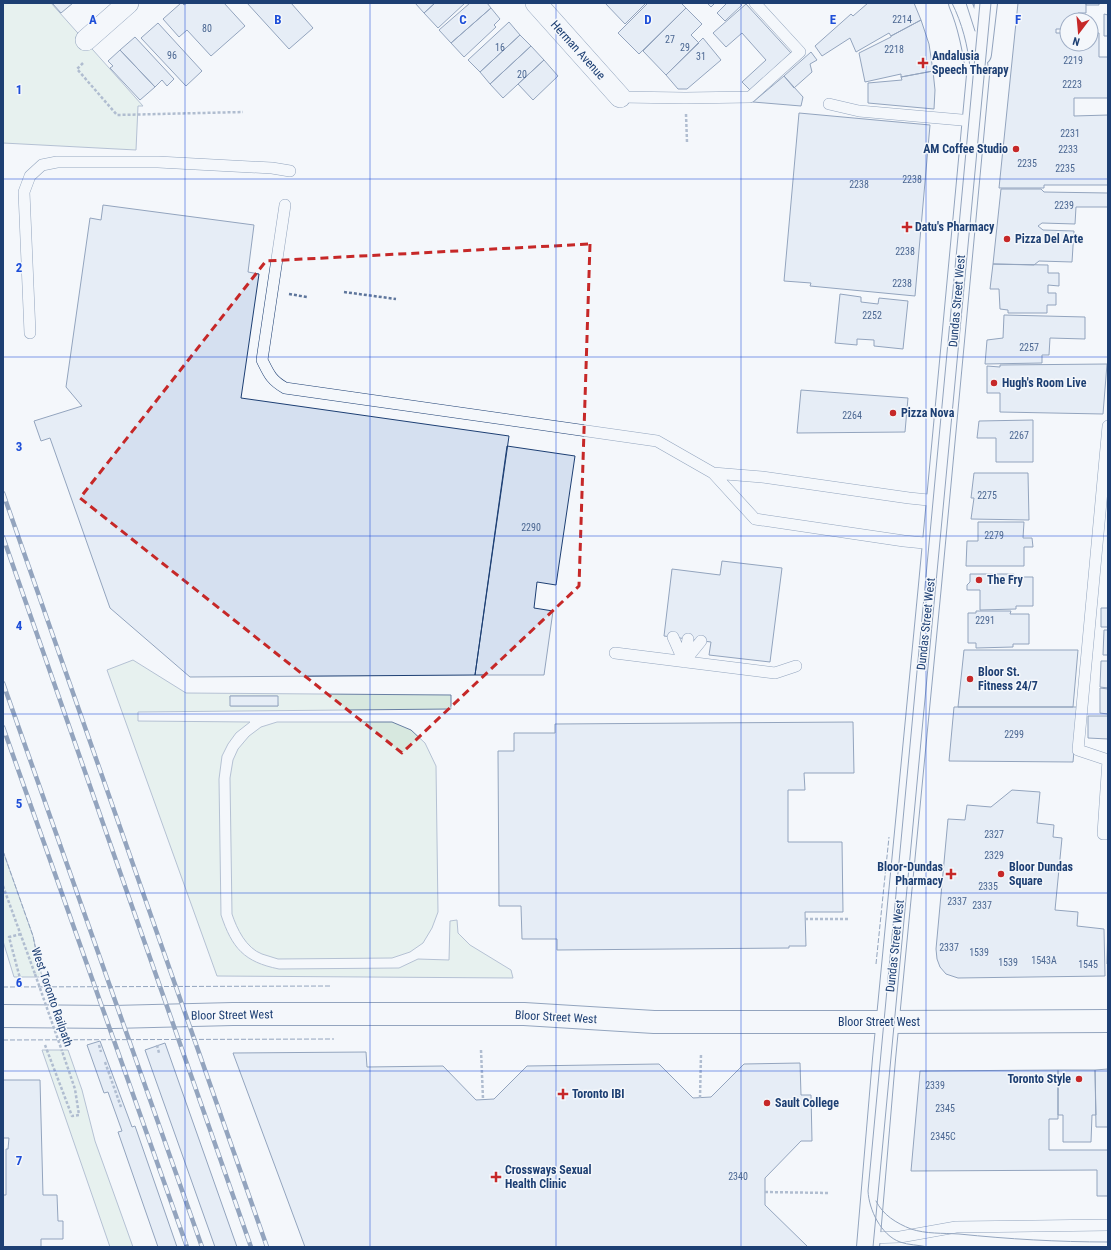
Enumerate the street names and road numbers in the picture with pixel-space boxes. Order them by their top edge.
street label: Herman Avenue [548,18,608,83]
street label: Dundas Street West [946,254,968,348]
street label: Dundas Street West [914,577,938,671]
street label: Dundas Street West [883,899,907,993]
street label: West Toronto Railpath [28,946,76,1049]
street label: Bloor Street West [191,1007,274,1023]
street label: Bloor Street West [515,1008,598,1026]
street label: Bloor Street West [838,1015,921,1029]

